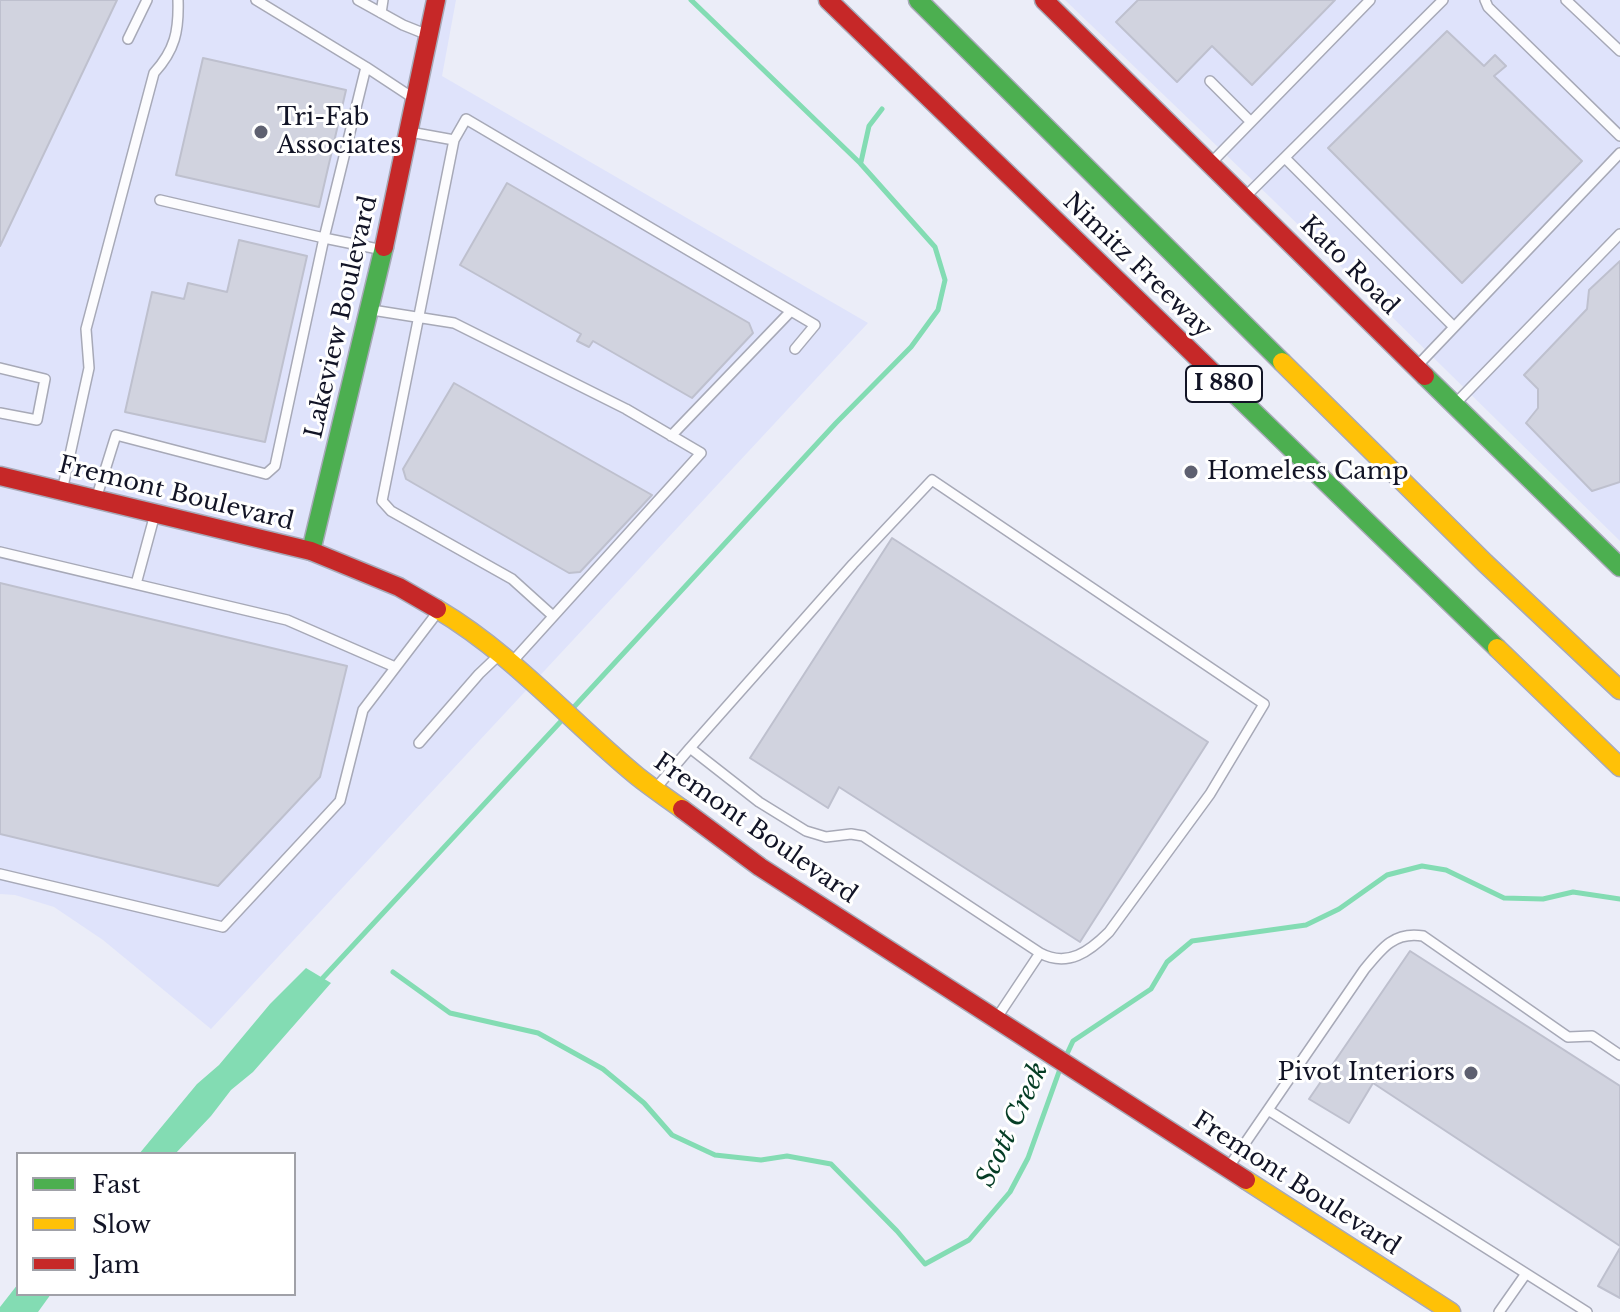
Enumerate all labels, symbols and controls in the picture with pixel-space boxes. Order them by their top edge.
place label: Tri-Fab Associates [277,104,401,160]
marker: Tri-Fab Associates [252,123,270,141]
street label: Nimitz Freeway [1057,188,1217,344]
street label: Lakeview Boulevard [300,193,384,441]
street label: Kato Road [1294,211,1404,321]
road number: I 880 [1186,366,1262,402]
street label: Fremont Boulevard [55,451,297,537]
place label: Homeless Camp [1207,458,1409,486]
marker: Homeless Camp [1182,463,1200,481]
street label: Fremont Boulevard [648,748,862,910]
water label: Scott Creek [971,1058,1055,1192]
place label: Pivot Interiors [1278,1059,1455,1087]
marker: Pivot Interiors [1462,1064,1480,1082]
street label: Fremont Boulevard [1187,1106,1405,1262]
legend [16,1152,296,1296]
text: Fast [92,1170,140,1199]
text: Slow [92,1210,151,1239]
text: Jam [92,1250,140,1279]

